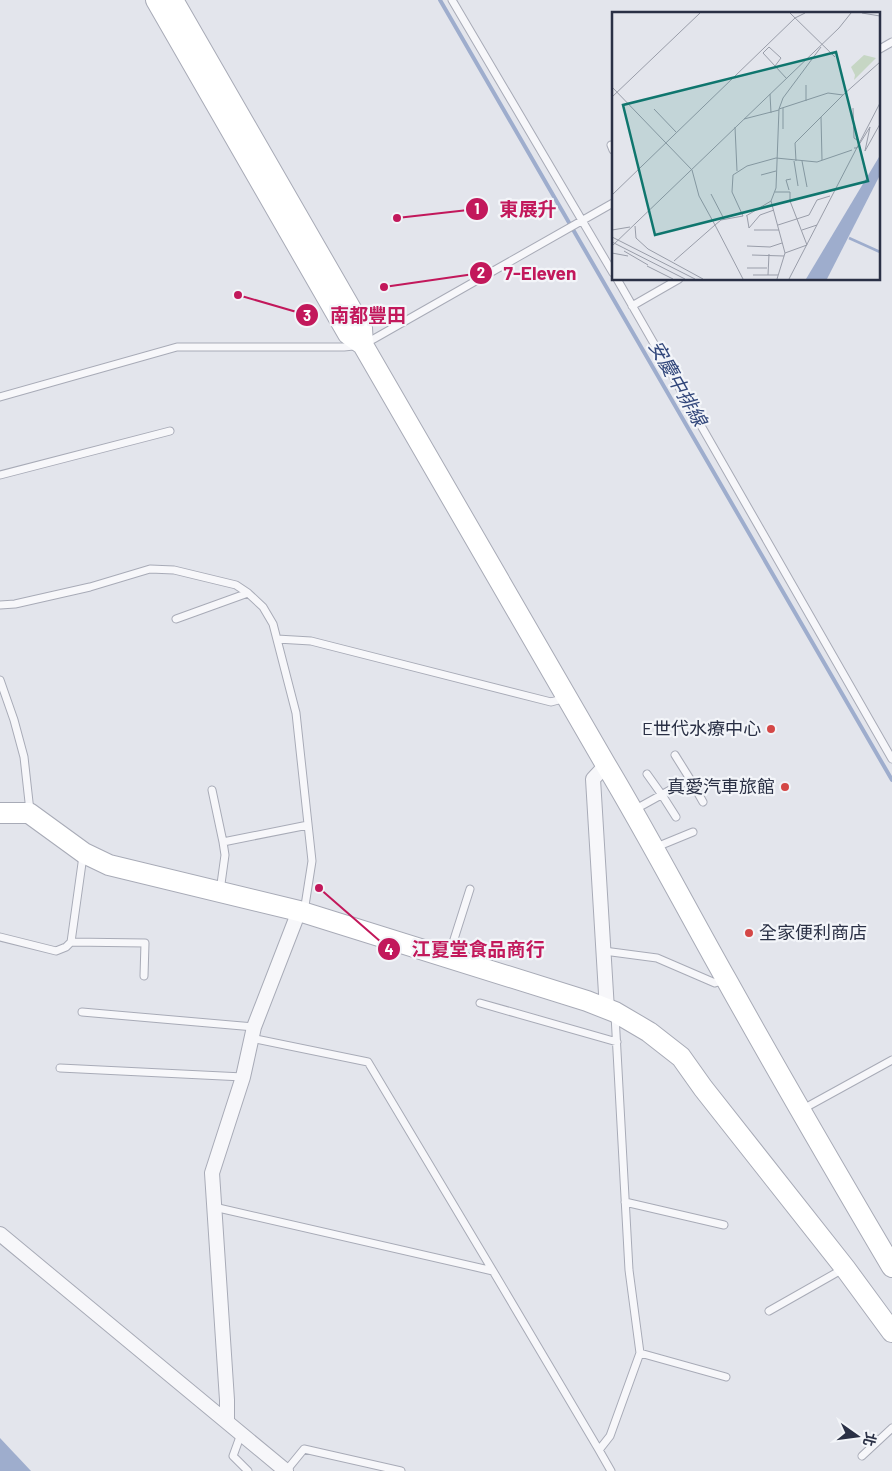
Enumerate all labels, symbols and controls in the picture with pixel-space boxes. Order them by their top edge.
inset map [612,12,880,280]
callout: 東展升 [465,192,567,226]
text: 東展升 [499,197,557,220]
text: 1 [474,199,480,217]
callout: 7-Eleven [469,256,587,290]
text: 7-Eleven [504,261,576,284]
text: 2 [477,263,485,281]
callout: 南都豐田 [295,298,416,332]
text: 南都豐田 [330,303,406,326]
text: 3 [303,306,311,324]
water label: 安慶中排線 [645,336,713,431]
place label: E世代水療中心 [642,717,761,739]
marker: E世代水療中心 [765,723,777,735]
place label: 真愛汽車旅館 [667,775,775,797]
marker: 真愛汽車旅館 [779,781,791,793]
place label: 全家便利商店 [759,921,867,943]
marker: 全家便利商店 [743,927,755,939]
callout: 江夏堂食品商行 [377,932,555,966]
text: 江夏堂食品商行 [411,937,545,960]
text: 4 [384,940,394,958]
north arrow [832,1411,882,1461]
text: 北 [860,1430,880,1448]

